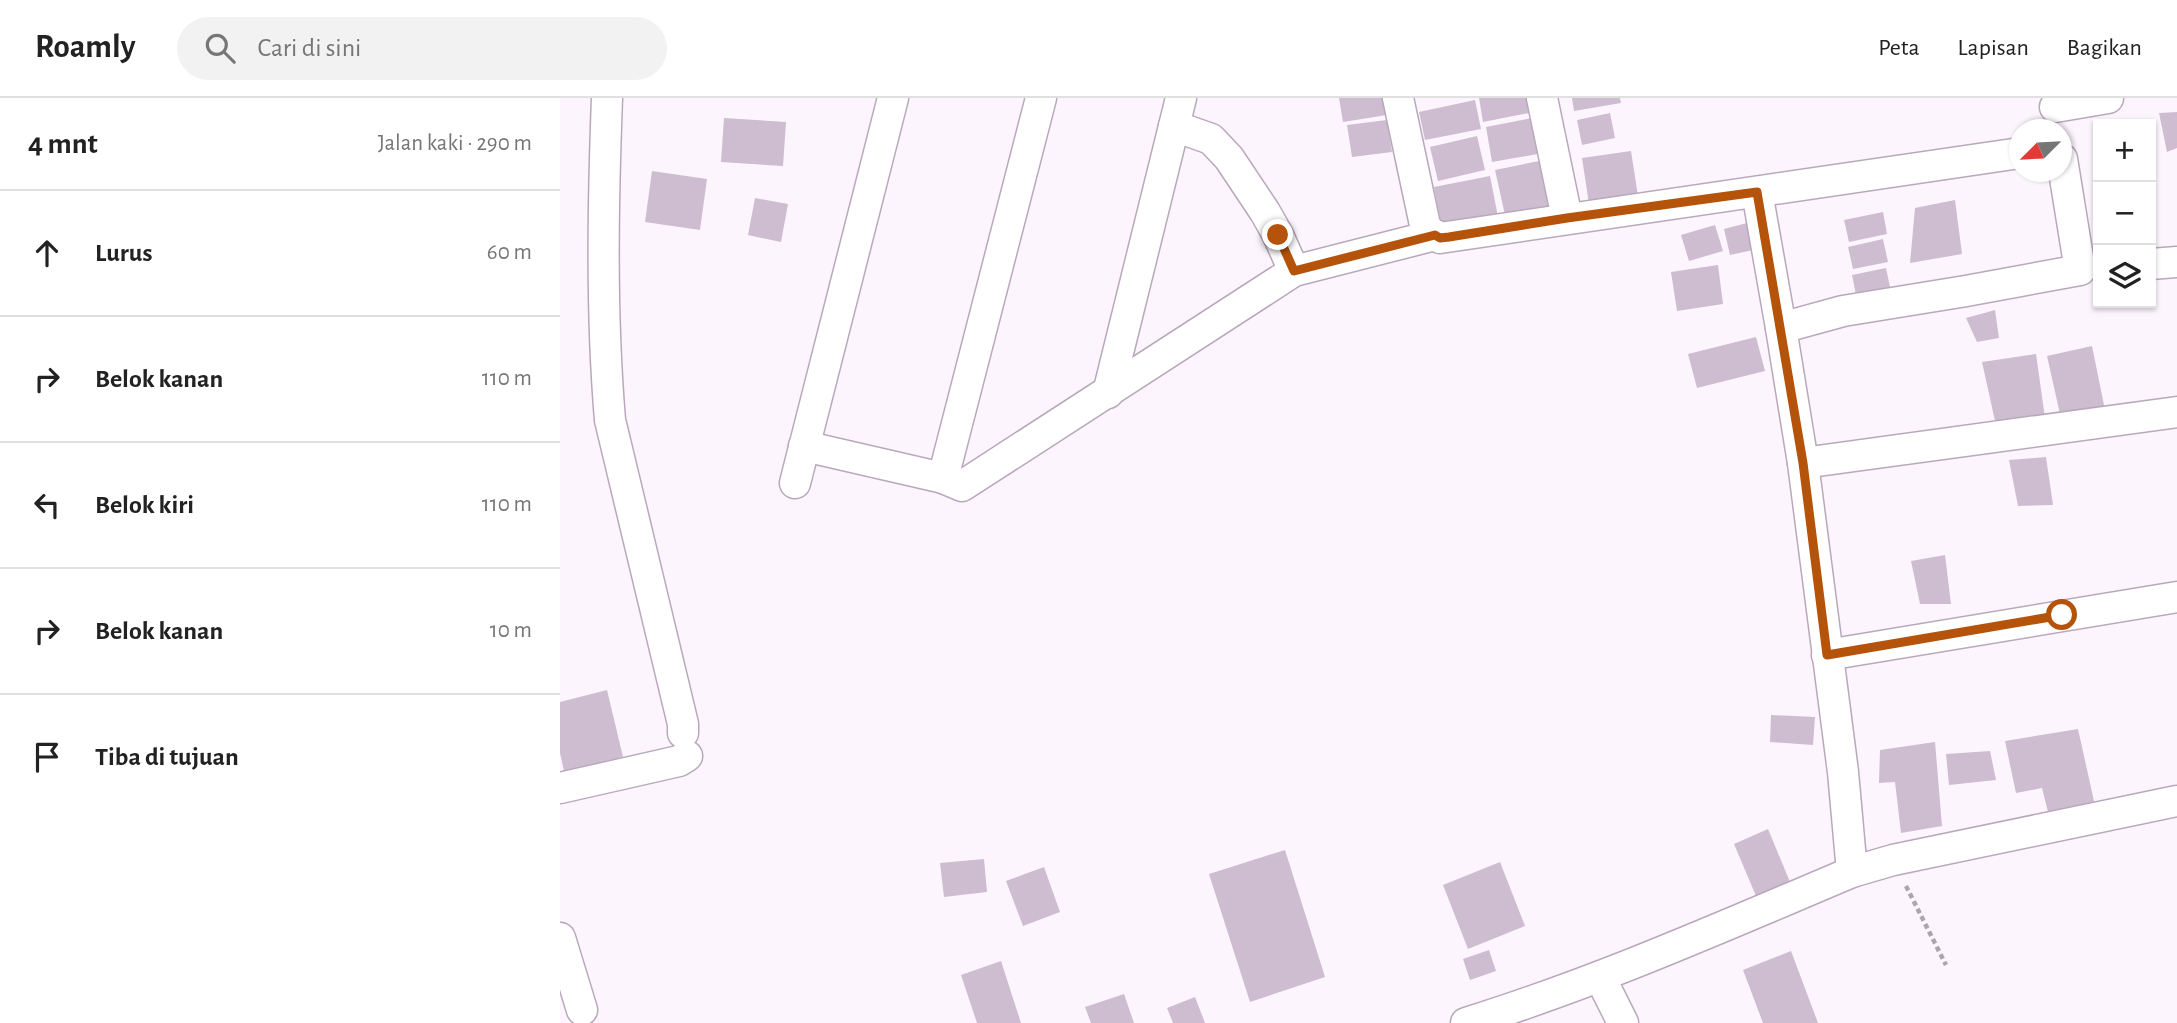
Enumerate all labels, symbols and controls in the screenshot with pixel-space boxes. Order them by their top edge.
search box [177,17,667,80]
icon: search [201,29,239,67]
text: Roamly [35,31,135,64]
text: Cari di sini [257,35,361,61]
text: Peta [1878,36,1920,60]
text: Lapisan [1958,36,2029,60]
text: Bagikan [2067,36,2142,60]
north arrow [2009,119,2072,182]
map controls [2093,119,2156,308]
button: + [2093,119,2156,182]
text: 4 mnt [28,129,98,159]
text: Jalan kaki · 290 m [378,132,532,155]
button: − [2093,182,2156,245]
route end [1262,219,1293,250]
icon: ahead [28,234,66,272]
text: Lurus [95,240,152,266]
text: 60 m [487,241,532,264]
button: layers [2093,245,2156,308]
icon: right [28,360,66,398]
text: Belok kanan [95,366,223,392]
text: 110 m [482,367,532,390]
icon: left [28,486,66,524]
text: Belok kiri [95,492,194,518]
text: 110 m [482,493,532,516]
route start [2046,599,2077,630]
icon: right [28,612,66,650]
text: Belok kanan [95,618,223,644]
text: 10 m [490,619,532,642]
icon: arrive [28,738,66,776]
text: Tiba di tujuan [95,744,239,770]

